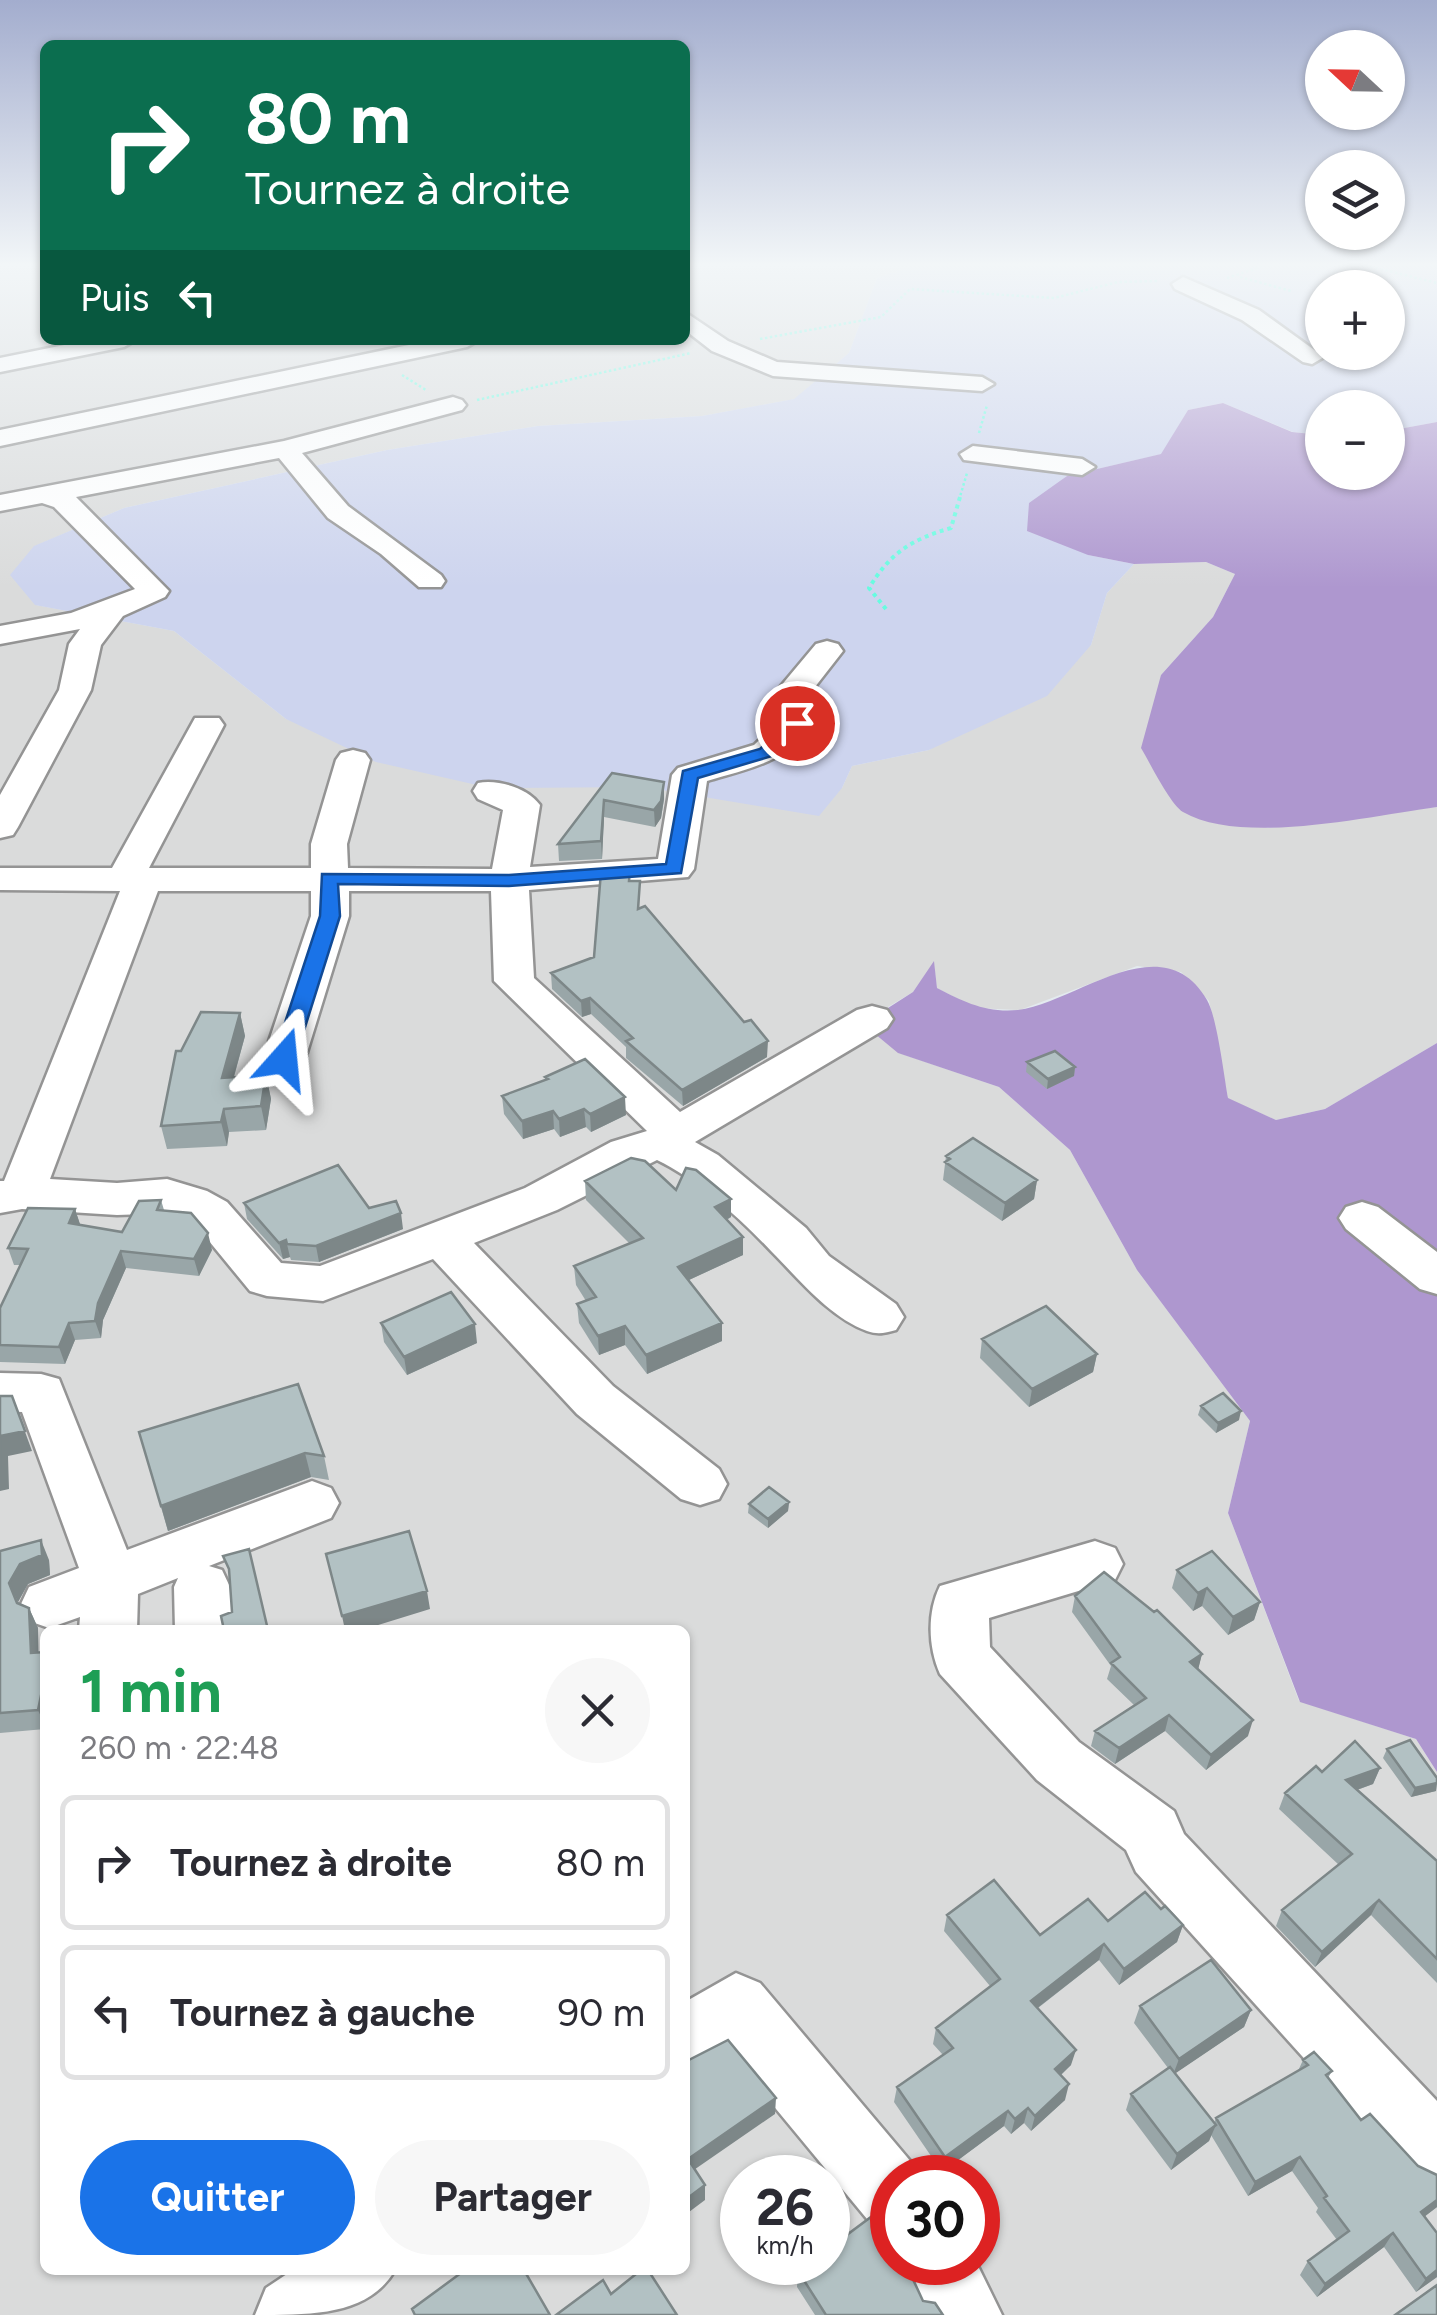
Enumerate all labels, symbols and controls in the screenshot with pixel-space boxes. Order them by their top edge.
north arrow [1305,30,1405,130]
map controls [1305,30,1405,490]
text: 80 m [245,76,411,161]
icon: right [80,80,210,210]
button: layers [1305,150,1405,250]
text: Tournez à droite [245,161,570,215]
icon: left [170,270,225,325]
button: + [1305,270,1405,370]
text: Puis [80,275,150,321]
button: − [1305,390,1405,490]
pin [755,681,840,766]
icon: arrive [770,696,825,751]
position arrow [232,1007,336,1111]
text: 1 min [80,1655,222,1727]
button: close [545,1658,650,1763]
text: 260 m · 22:48 [80,1729,279,1767]
icon: right [85,1835,140,1890]
text: Tournez à droite [170,1840,452,1886]
text: 80 m [556,1840,645,1886]
icon: left [85,1985,140,2040]
text: Tournez à gauche [170,1990,475,2036]
text: 90 m [557,1990,645,2036]
button: Quitter [80,2140,355,2255]
button: Partager [375,2140,650,2255]
speed limit sign: 30 [870,2155,1000,2285]
text: 26 [756,2177,814,2238]
text: km/h [756,2230,814,2260]

